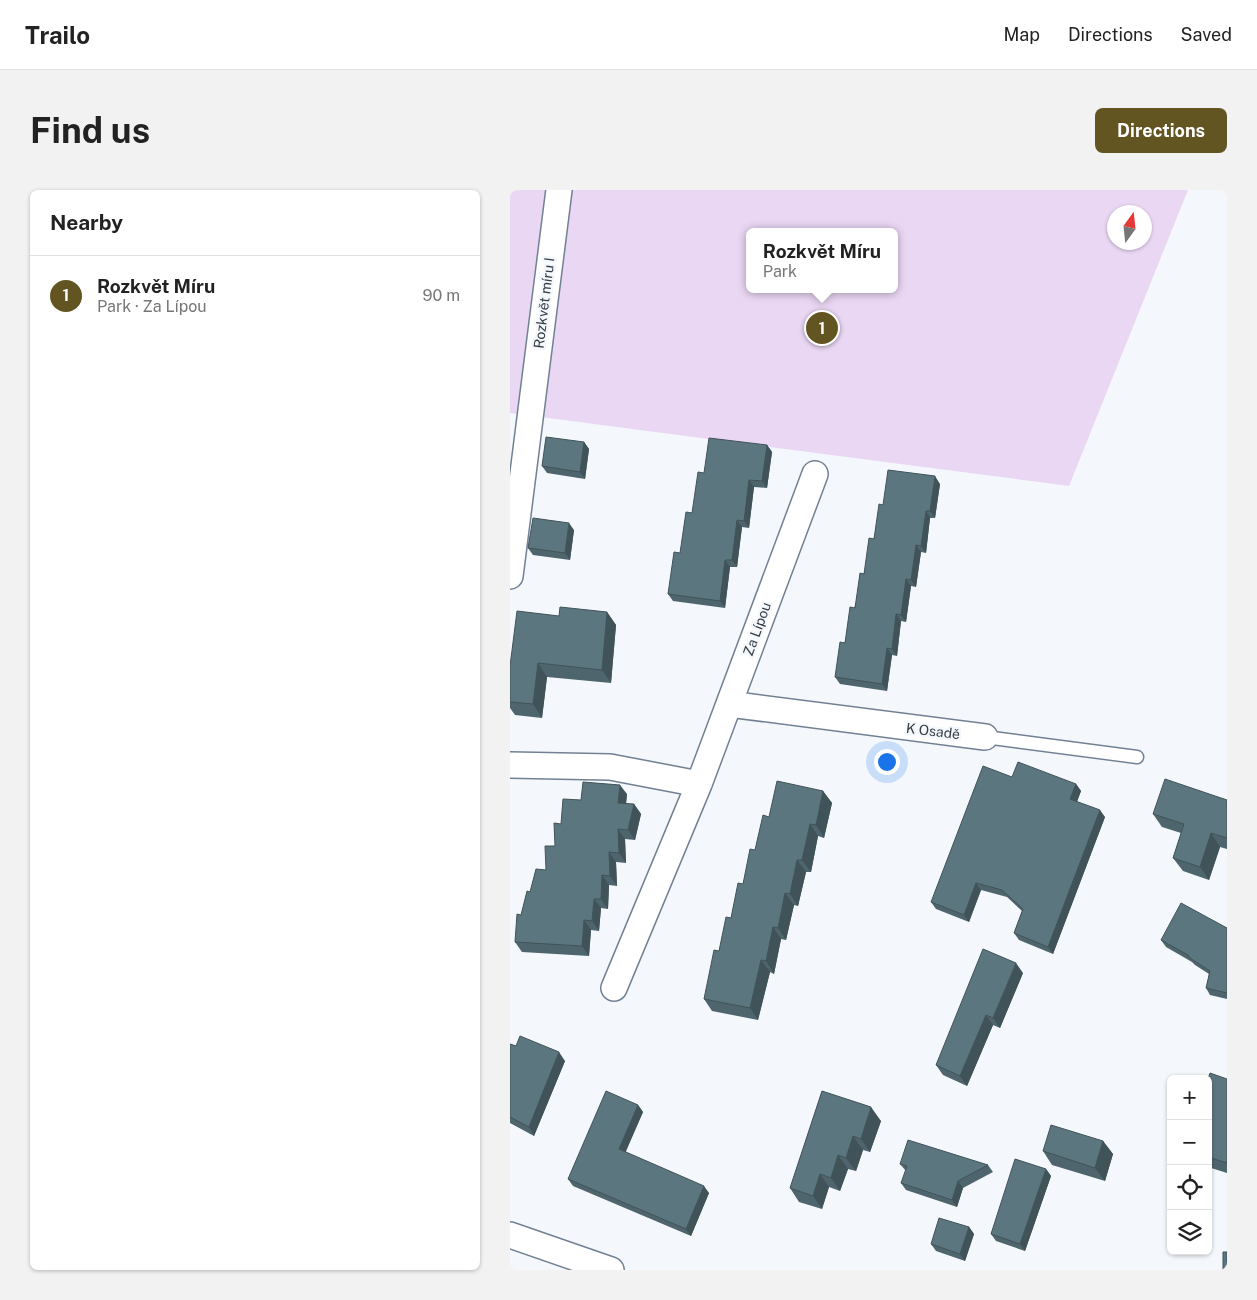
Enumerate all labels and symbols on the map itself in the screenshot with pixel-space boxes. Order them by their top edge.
north arrow [1107,205,1152,250]
street label: Rozkvět míru I [530,257,558,349]
pin: 1 [806,309,838,347]
street label: Za Lípou [740,600,774,658]
street label: K Osadě [905,720,961,742]
your location [874,749,900,775]

